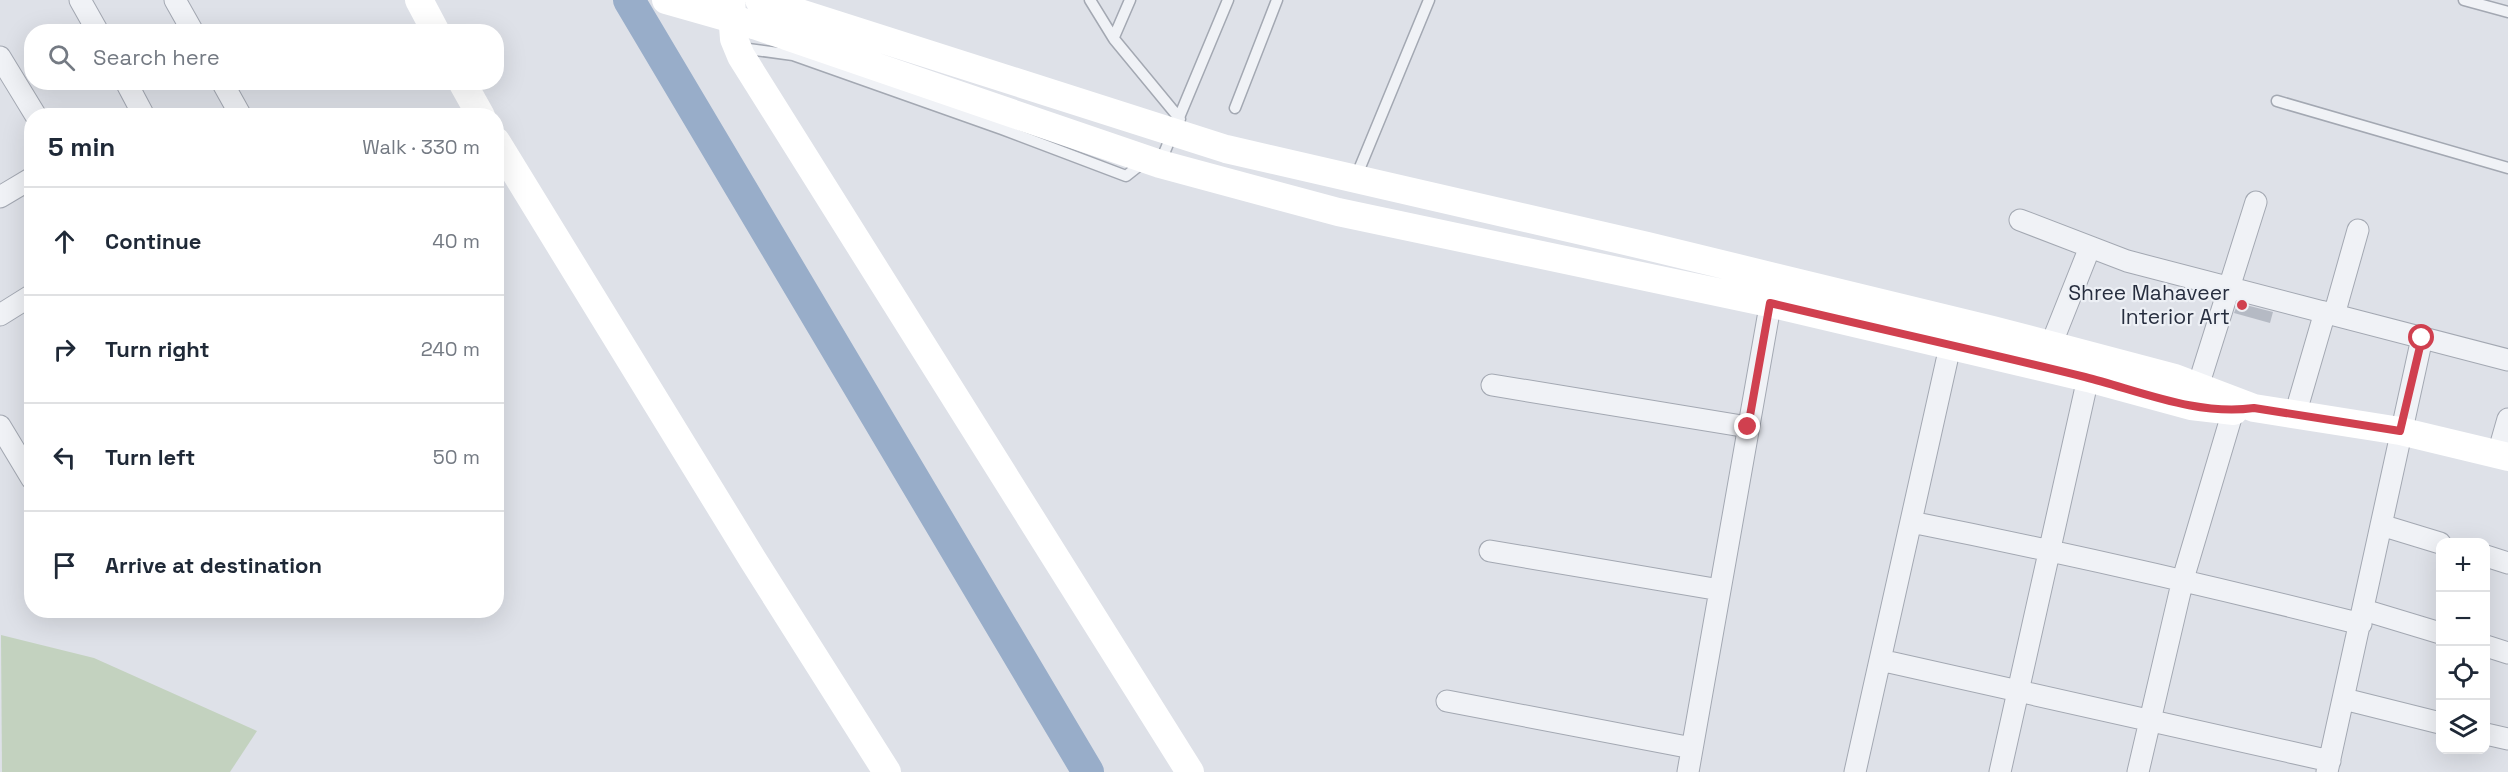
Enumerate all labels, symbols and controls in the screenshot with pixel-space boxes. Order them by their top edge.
search box [24,24,504,90]
icon: search [45,41,78,74]
text: Search here [93,43,220,71]
text: 5 min [48,130,115,164]
text: Walk · 330 m [362,134,480,160]
icon: ahead [48,225,81,258]
text: Continue [105,227,201,255]
text: 40 m [432,228,480,254]
place label: Shree Mahaveer Interior Art [2068,279,2230,330]
marker: Shree Mahaveer Interior Art [2235,298,2249,312]
route start [2408,324,2434,350]
icon: right [48,333,81,366]
text: Turn right [105,335,210,363]
text: 240 m [421,336,480,362]
route end [1734,413,1760,439]
icon: left [48,441,81,474]
text: Turn left [105,443,195,471]
text: 50 m [433,444,480,470]
map controls [2436,538,2490,754]
button: + [2436,538,2490,592]
icon: arrive [48,549,81,582]
text: Arrive at destination [105,551,322,579]
button: − [2436,592,2490,646]
button: locate [2436,646,2490,700]
button: layers [2436,700,2490,754]

